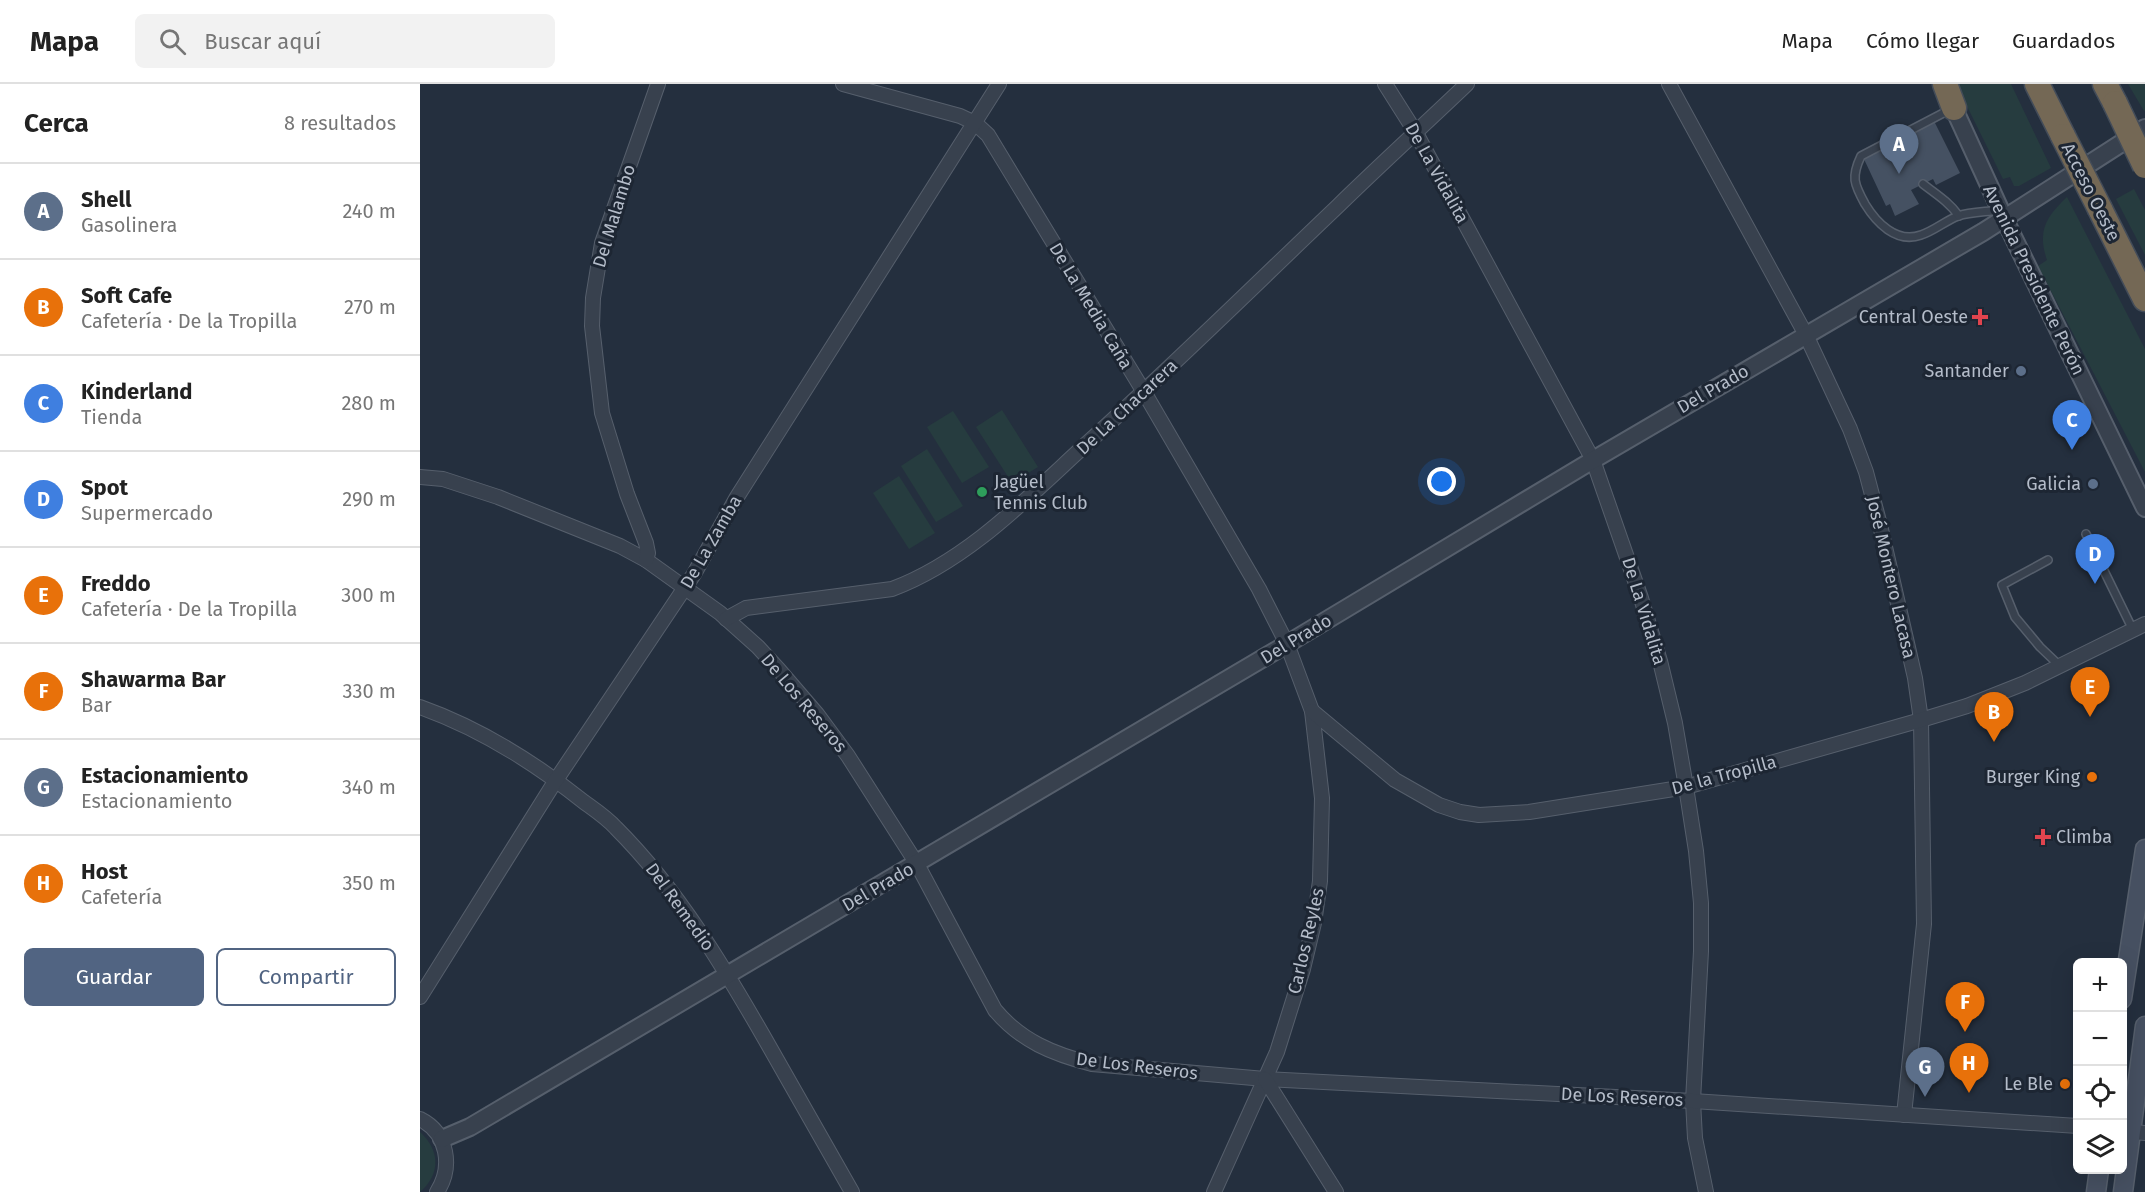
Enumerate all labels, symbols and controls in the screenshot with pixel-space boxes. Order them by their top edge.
search box [135,14,555,68]
text: Mapa [30,25,99,58]
icon: search [156,25,189,58]
text: Buscar aquí [204,28,321,55]
text: Mapa [1781,28,1833,54]
text: Cómo llegar [1866,28,1979,54]
text: Guardados [2012,28,2115,54]
text: Cerca [24,108,89,139]
text: 8 resultados [284,111,396,135]
street label: De La Vidalita [1400,119,1474,227]
pin: A [1880,124,1918,174]
street label: Acceso Oeste [2057,139,2125,245]
street label: Del Malambo [588,162,640,270]
street label: Avenida Presidente Perón [1978,181,2090,379]
text: Shell [81,186,132,213]
text: A [38,199,49,223]
text: 240 m [342,199,396,223]
text: Gasolinera [81,213,177,237]
street label: De La Media Caña [1045,239,1137,373]
text: Soft Cafe [81,282,172,309]
text: B [37,295,50,319]
text: 270 m [344,295,396,319]
place label: Central Oeste [1859,306,1968,328]
text: Cafetería · De la Tropilla [81,309,297,333]
marker: Central Oeste [1973,310,1987,324]
street label: De La Chacarera [1072,355,1182,459]
street label: Del Prado [1673,360,1753,418]
place label: Santander [1925,360,2009,382]
marker: Santander [2014,364,2028,378]
text: Kinderland [81,378,192,405]
text: C [38,391,49,415]
text: 280 m [341,391,396,415]
pin: C [2052,400,2092,450]
text: Tienda [81,405,142,429]
your location [1427,467,1456,496]
place label: Jagüel Tennis Club [994,471,1088,514]
place label: Galicia [2026,473,2081,495]
text: Spot [81,474,128,501]
marker: Galicia [2086,477,2100,491]
marker: Jagüel Tennis Club [975,485,989,499]
text: D [37,487,50,511]
text: 290 m [342,487,396,511]
street label: De La Zamba [675,491,747,593]
street label: José Montero Lacasa [1862,493,1920,661]
text: Supermercado [81,501,213,525]
pin: D [2076,534,2114,584]
street label: De La Vidalita [1617,554,1671,668]
text: Freddo [81,570,151,597]
text: E [38,583,49,607]
text: 300 m [341,583,396,607]
text: Cafetería · De la Tropilla [81,597,297,621]
street label: Del Prado [1257,609,1335,669]
street label: De Los Reseros [756,649,852,757]
text: Shawarma Bar [81,666,226,693]
pin: E [2070,668,2110,717]
text: F [39,679,48,703]
text: 330 m [342,679,396,703]
pin: B [1974,692,2014,742]
text: Bar [81,693,112,717]
street label: De la Tropilla [1669,750,1779,800]
text: Estacionamiento [81,762,248,789]
place label: Burger King [1986,766,2081,788]
marker: Burger King [2085,770,2099,784]
text: G [37,775,50,799]
text: 340 m [342,775,396,799]
text: Estacionamiento [81,789,232,813]
place label: Climba [2056,826,2112,848]
marker: Climba [2034,828,2052,846]
text: Host [81,858,128,885]
street label: Del Prado [838,858,918,916]
street label: Del Remedio [641,859,719,955]
text: H [37,871,50,895]
text: 350 m [342,871,396,895]
text: Cafetería [81,885,162,909]
street label: Carlos Reyles [1283,886,1329,996]
button: Guardar [24,948,204,1006]
button: Compartir [216,948,396,1006]
map controls [2073,958,2127,1174]
button: + [2073,958,2127,1012]
pin: F [1946,982,1984,1032]
button: − [2073,1012,2127,1066]
pin: H [1950,1044,1988,1093]
street label: De Los Reseros [1075,1048,1199,1084]
pin: G [1906,1048,1944,1097]
button: locate [2073,1066,2127,1120]
place label: Le Ble [2004,1073,2053,1095]
marker: Le Ble [2058,1077,2072,1091]
street label: De Los Reseros [1560,1083,1684,1111]
button: layers [2073,1120,2127,1174]

